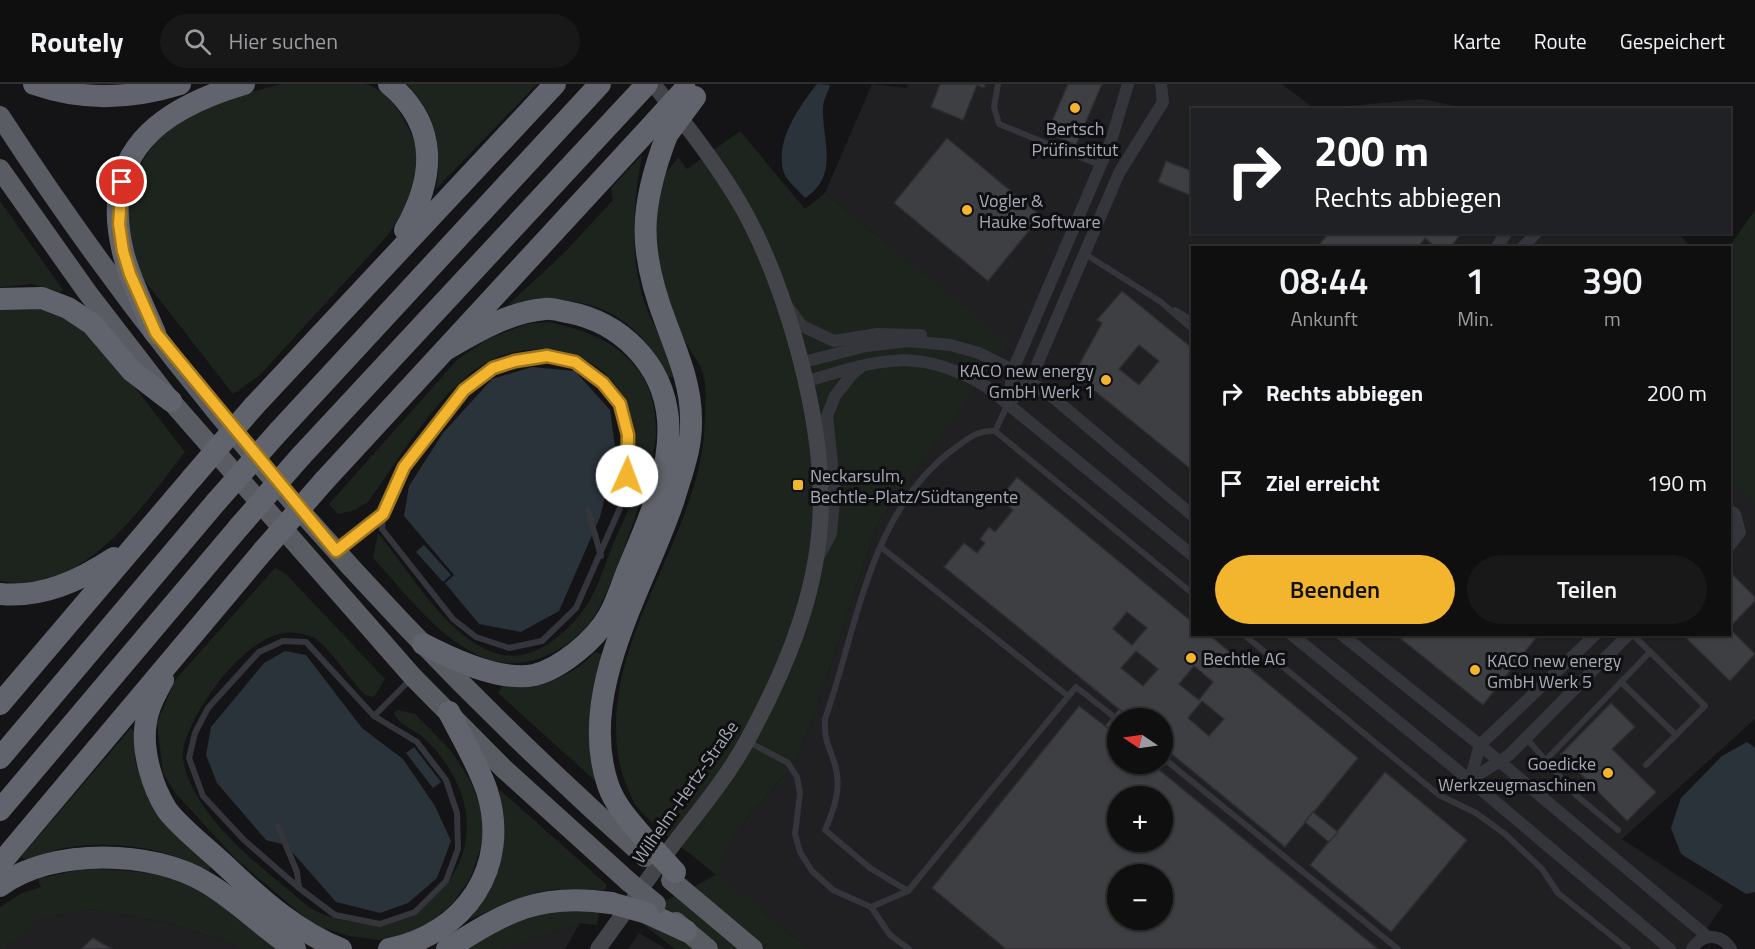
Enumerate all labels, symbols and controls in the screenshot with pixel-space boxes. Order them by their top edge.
search box [160,14,580,68]
text: Routely [30,20,124,63]
text: Hier suchen [229,24,338,58]
icon: search [181,25,214,58]
text: Karte [1453,25,1501,57]
text: Route [1534,25,1587,57]
text: Gespeichert [1620,25,1725,57]
marker: Bertsch Prüfinstitut [1068,101,1082,115]
place label: Bertsch Prüfinstitut [1032,115,1119,163]
text: 200 m [1314,118,1429,182]
icon: right [1215,132,1293,210]
pin [96,156,147,207]
icon: arrive [105,165,138,198]
text: Rechts abbiegen [1314,176,1502,217]
place label: Vogler & Hauke Software [979,187,1100,235]
marker: Vogler & Hauke Software [960,203,974,217]
text: 08:44 [1280,253,1369,308]
text: 1 [1465,253,1485,308]
text: 390 [1582,253,1642,308]
text: Ankunft [1291,303,1358,334]
text: Min. [1457,303,1494,334]
text: m [1604,303,1621,334]
place label: KACO new energy GmbH Werk 1 [960,357,1094,405]
marker: KACO new energy GmbH Werk 1 [1099,373,1113,387]
text: Rechts abbiegen [1266,376,1423,410]
text: 200 m [1647,376,1707,410]
icon: right [1215,377,1248,410]
position arrow [595,444,659,508]
place label: Neckarsulm, Bechtle-Platz/Südtangente [810,462,1018,510]
text: Ziel erreicht [1266,466,1380,500]
text: 190 m [1647,466,1707,500]
icon: arrive [1215,467,1248,500]
marker: Neckarsulm, Bechtle-Platz/Südtangente [791,478,805,492]
button: Beenden [1215,555,1455,624]
button: Teilen [1467,555,1707,624]
place label: Bechtle AG [1203,645,1286,672]
place label: KACO new energy GmbH Werk 5 [1487,647,1622,695]
marker: Bechtle AG [1184,651,1198,665]
marker: KACO new energy GmbH Werk 5 [1468,663,1482,677]
north arrow [1107,708,1173,774]
map controls [1107,708,1173,930]
street label: Wilhelm-Hertz-Straße [625,715,745,869]
place label: Goedicke Werkzeugmaschinen [1438,750,1596,798]
marker: Goedicke Werkzeugmaschinen [1601,766,1615,780]
button: + [1107,786,1173,852]
button: − [1107,864,1173,930]

